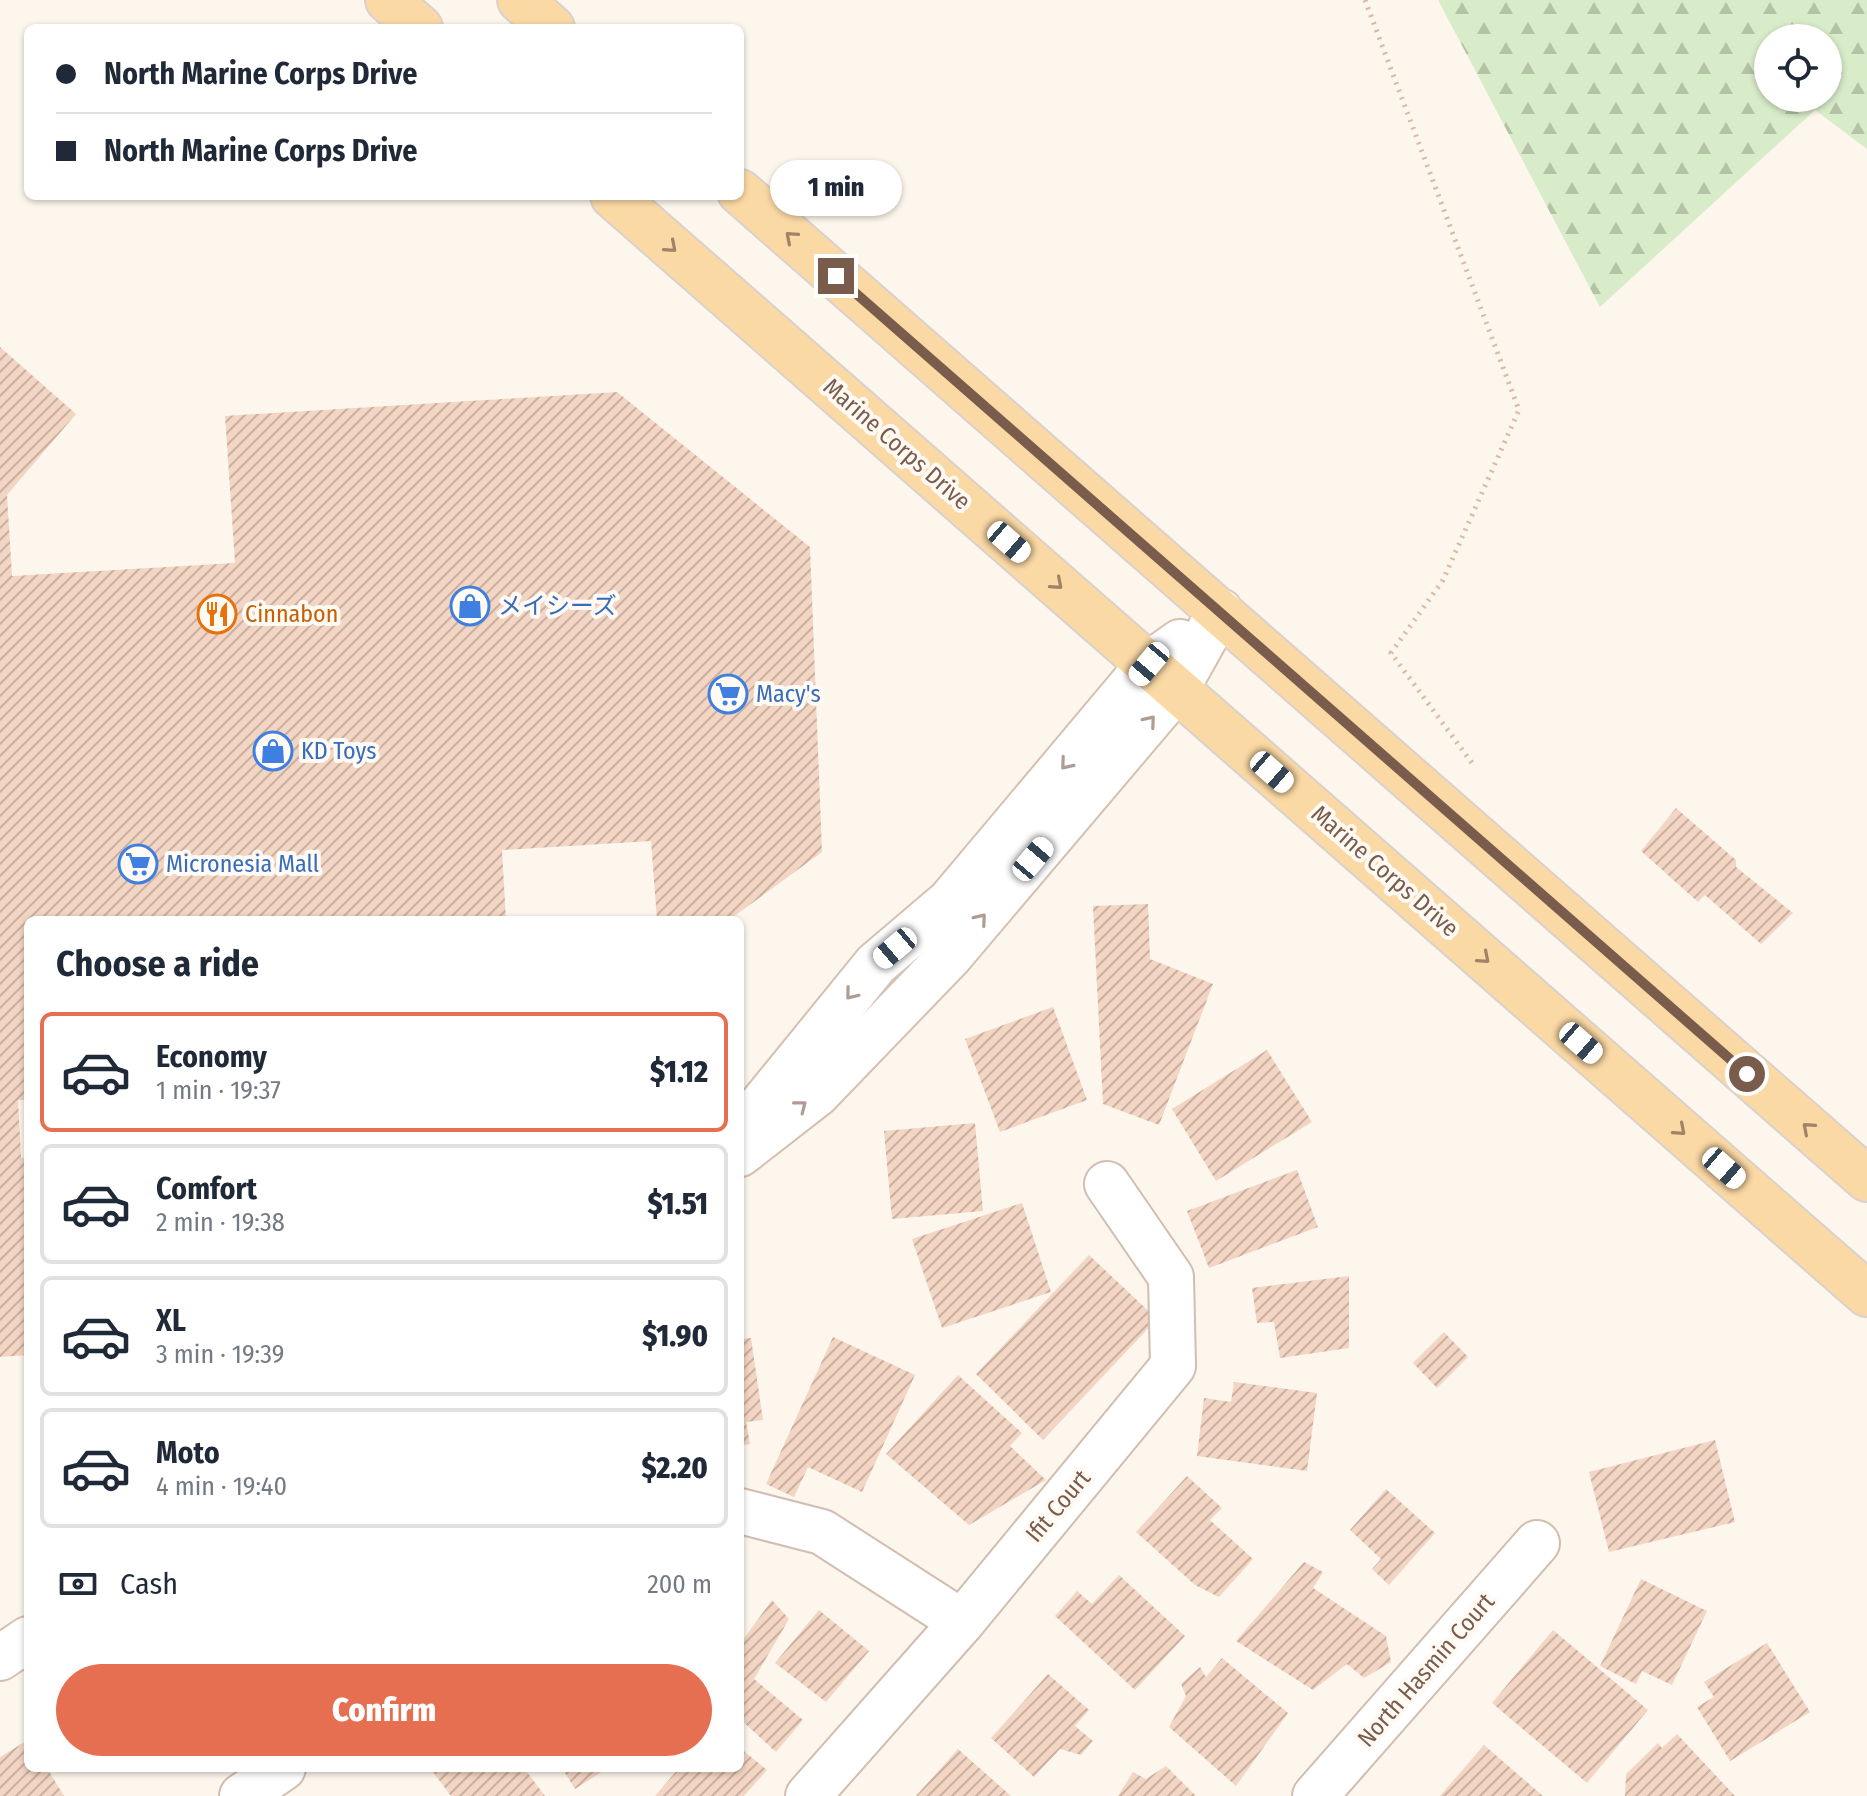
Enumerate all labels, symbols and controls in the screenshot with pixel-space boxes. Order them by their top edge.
map controls [1754,24,1842,112]
button: locate [1754,24,1842,112]
text: North Marine Corps Drive [104,56,417,92]
text: North Marine Corps Drive [104,133,417,169]
callout: 1 min [770,160,902,216]
text: 1 min [808,172,864,203]
one-way arrow [786,232,801,247]
one-way arrow [662,238,677,252]
route end [818,258,854,294]
street label: Marine Corps Drive [818,373,976,515]
car [983,517,1035,567]
one-way arrow [1048,574,1063,589]
shop icon: メイシーズ [449,585,491,627]
place label: メイシーズ [498,592,617,620]
restaurant icon: Cinnabon [196,593,238,635]
place label: Cinnabon [245,600,338,628]
car [1124,638,1174,690]
supermarket icon: Macy's [707,673,749,715]
place label: Macy's [756,680,821,708]
one-way arrow [1140,715,1154,730]
shop icon: KD Toys [252,730,294,772]
place label: KD Toys [301,737,376,765]
car [1246,747,1298,797]
one-way arrow [1061,754,1076,769]
street label: Marine Corps Drive [1306,800,1464,942]
car [1008,833,1058,885]
supermarket icon: Micronesia Mall [117,843,159,885]
place label: Micronesia Mall [166,850,319,878]
one-way arrow [971,914,986,928]
car [869,923,921,973]
text: Choose a ride [56,942,259,986]
one-way arrow [1475,948,1490,963]
one-way arrow [847,985,861,1000]
car [1555,1018,1607,1068]
icon: car [60,1036,132,1108]
text: Economy [156,1039,267,1075]
text: $1.12 [650,1054,708,1090]
route start [1729,1056,1765,1092]
text: 1 min · 19:37 [156,1075,281,1106]
one-way arrow [792,1102,807,1116]
one-way arrow [1670,1120,1685,1134]
one-way arrow [1803,1123,1818,1137]
car [1698,1143,1750,1193]
icon: car [60,1168,132,1240]
text: Comfort [156,1171,257,1207]
text: $1.51 [647,1186,708,1222]
text: 2 min · 19:38 [156,1207,285,1238]
icon: car [60,1300,132,1372]
text: XL [156,1303,186,1339]
text: $1.90 [642,1318,708,1354]
text: 3 min · 19:39 [156,1339,284,1370]
icon: car [60,1432,132,1504]
text: Moto [156,1435,220,1471]
text: $2.20 [641,1450,708,1486]
street label: Ifit Court [1020,1464,1096,1548]
text: 4 min · 19:40 [156,1471,287,1502]
icon: cash [56,1562,100,1606]
text: Cash [120,1566,178,1602]
text: 200 m [647,1569,712,1600]
street label: North Hasmin Court [1352,1588,1500,1752]
button: Confirm [56,1664,712,1756]

